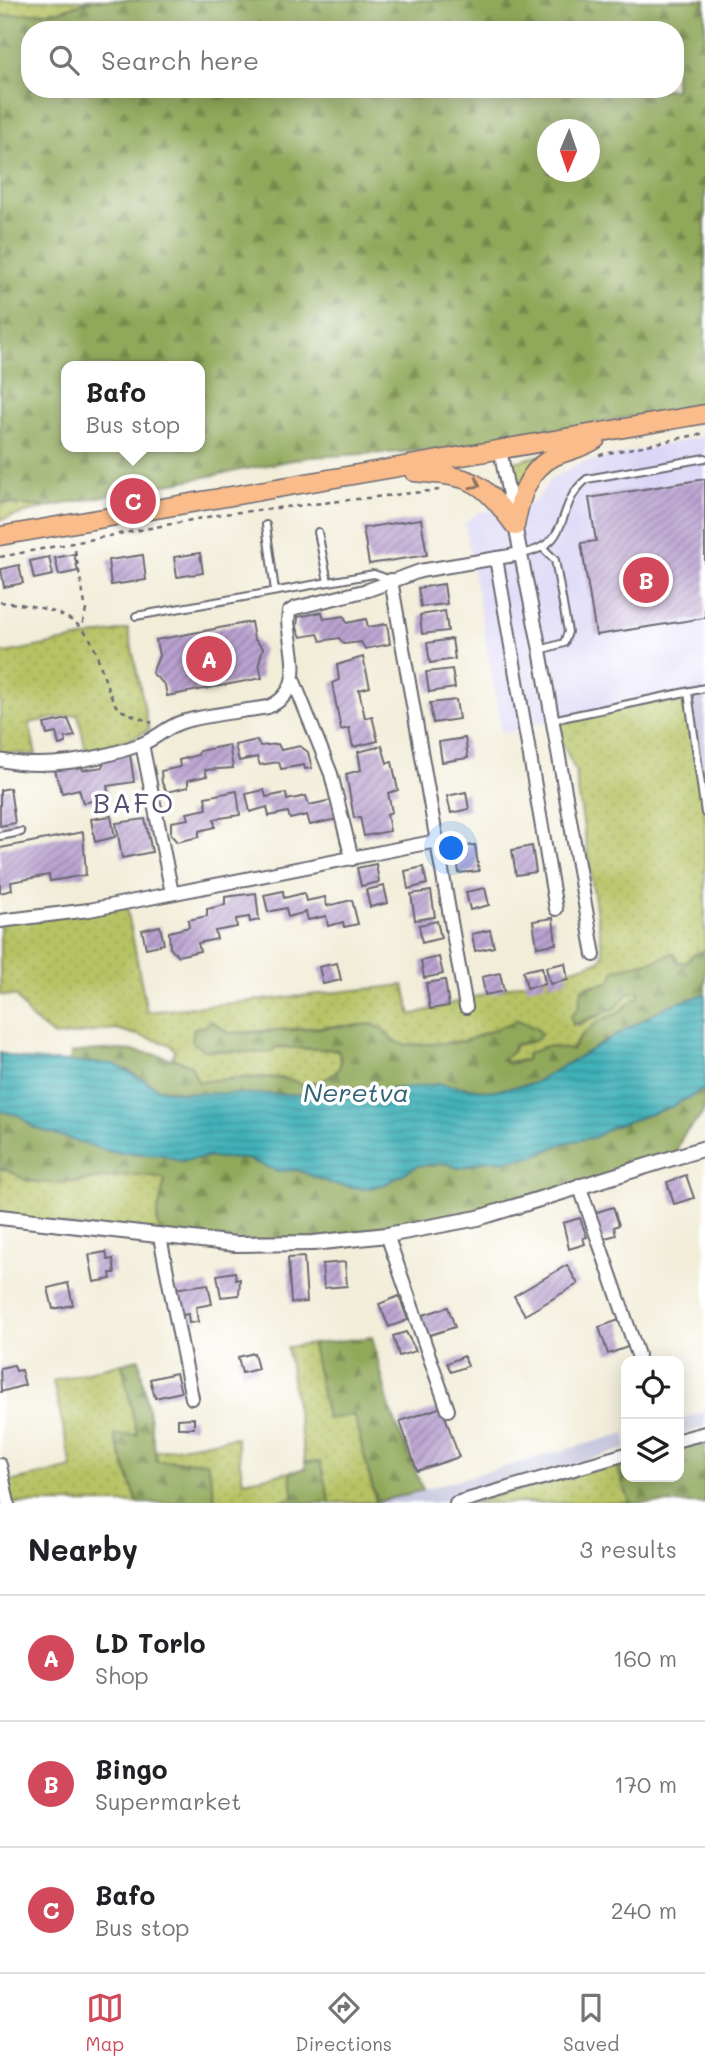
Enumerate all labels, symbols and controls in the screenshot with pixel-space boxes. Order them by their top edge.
search box [21,21,684,98]
icon: search [45,41,83,79]
text: Search here [101,43,259,77]
north arrow [537,119,600,182]
popup [61,361,205,452]
text: Bafo [86,375,146,409]
text: Bus stop [86,409,180,439]
pin: C [110,475,156,527]
one-way arrow [469,476,482,489]
pin: B [623,554,669,606]
pin: A [186,633,232,685]
district label: BAFO [93,784,175,820]
your location [434,831,468,865]
water label: Neretva [303,1075,409,1109]
map controls [621,1356,684,1482]
button: locate [621,1356,684,1419]
button: layers [621,1419,684,1482]
text: Nearby [28,1529,138,1569]
text: 3 results [580,1534,677,1564]
text: LD Torlo [95,1626,206,1660]
text: A [43,1643,59,1673]
text: 160 m [613,1643,677,1673]
text: Shop [95,1660,149,1690]
text: Bingo [95,1752,168,1786]
text: B [43,1769,59,1799]
text: 170 m [614,1769,677,1799]
text: Supermarket [95,1786,241,1816]
text: Bafo [95,1878,155,1912]
text: C [42,1895,60,1925]
text: 240 m [611,1895,677,1925]
text: Bus stop [95,1912,190,1942]
tab: Map [86,1989,124,2056]
tab: Directions [295,1989,392,2056]
tab: Saved [563,1989,619,2056]

